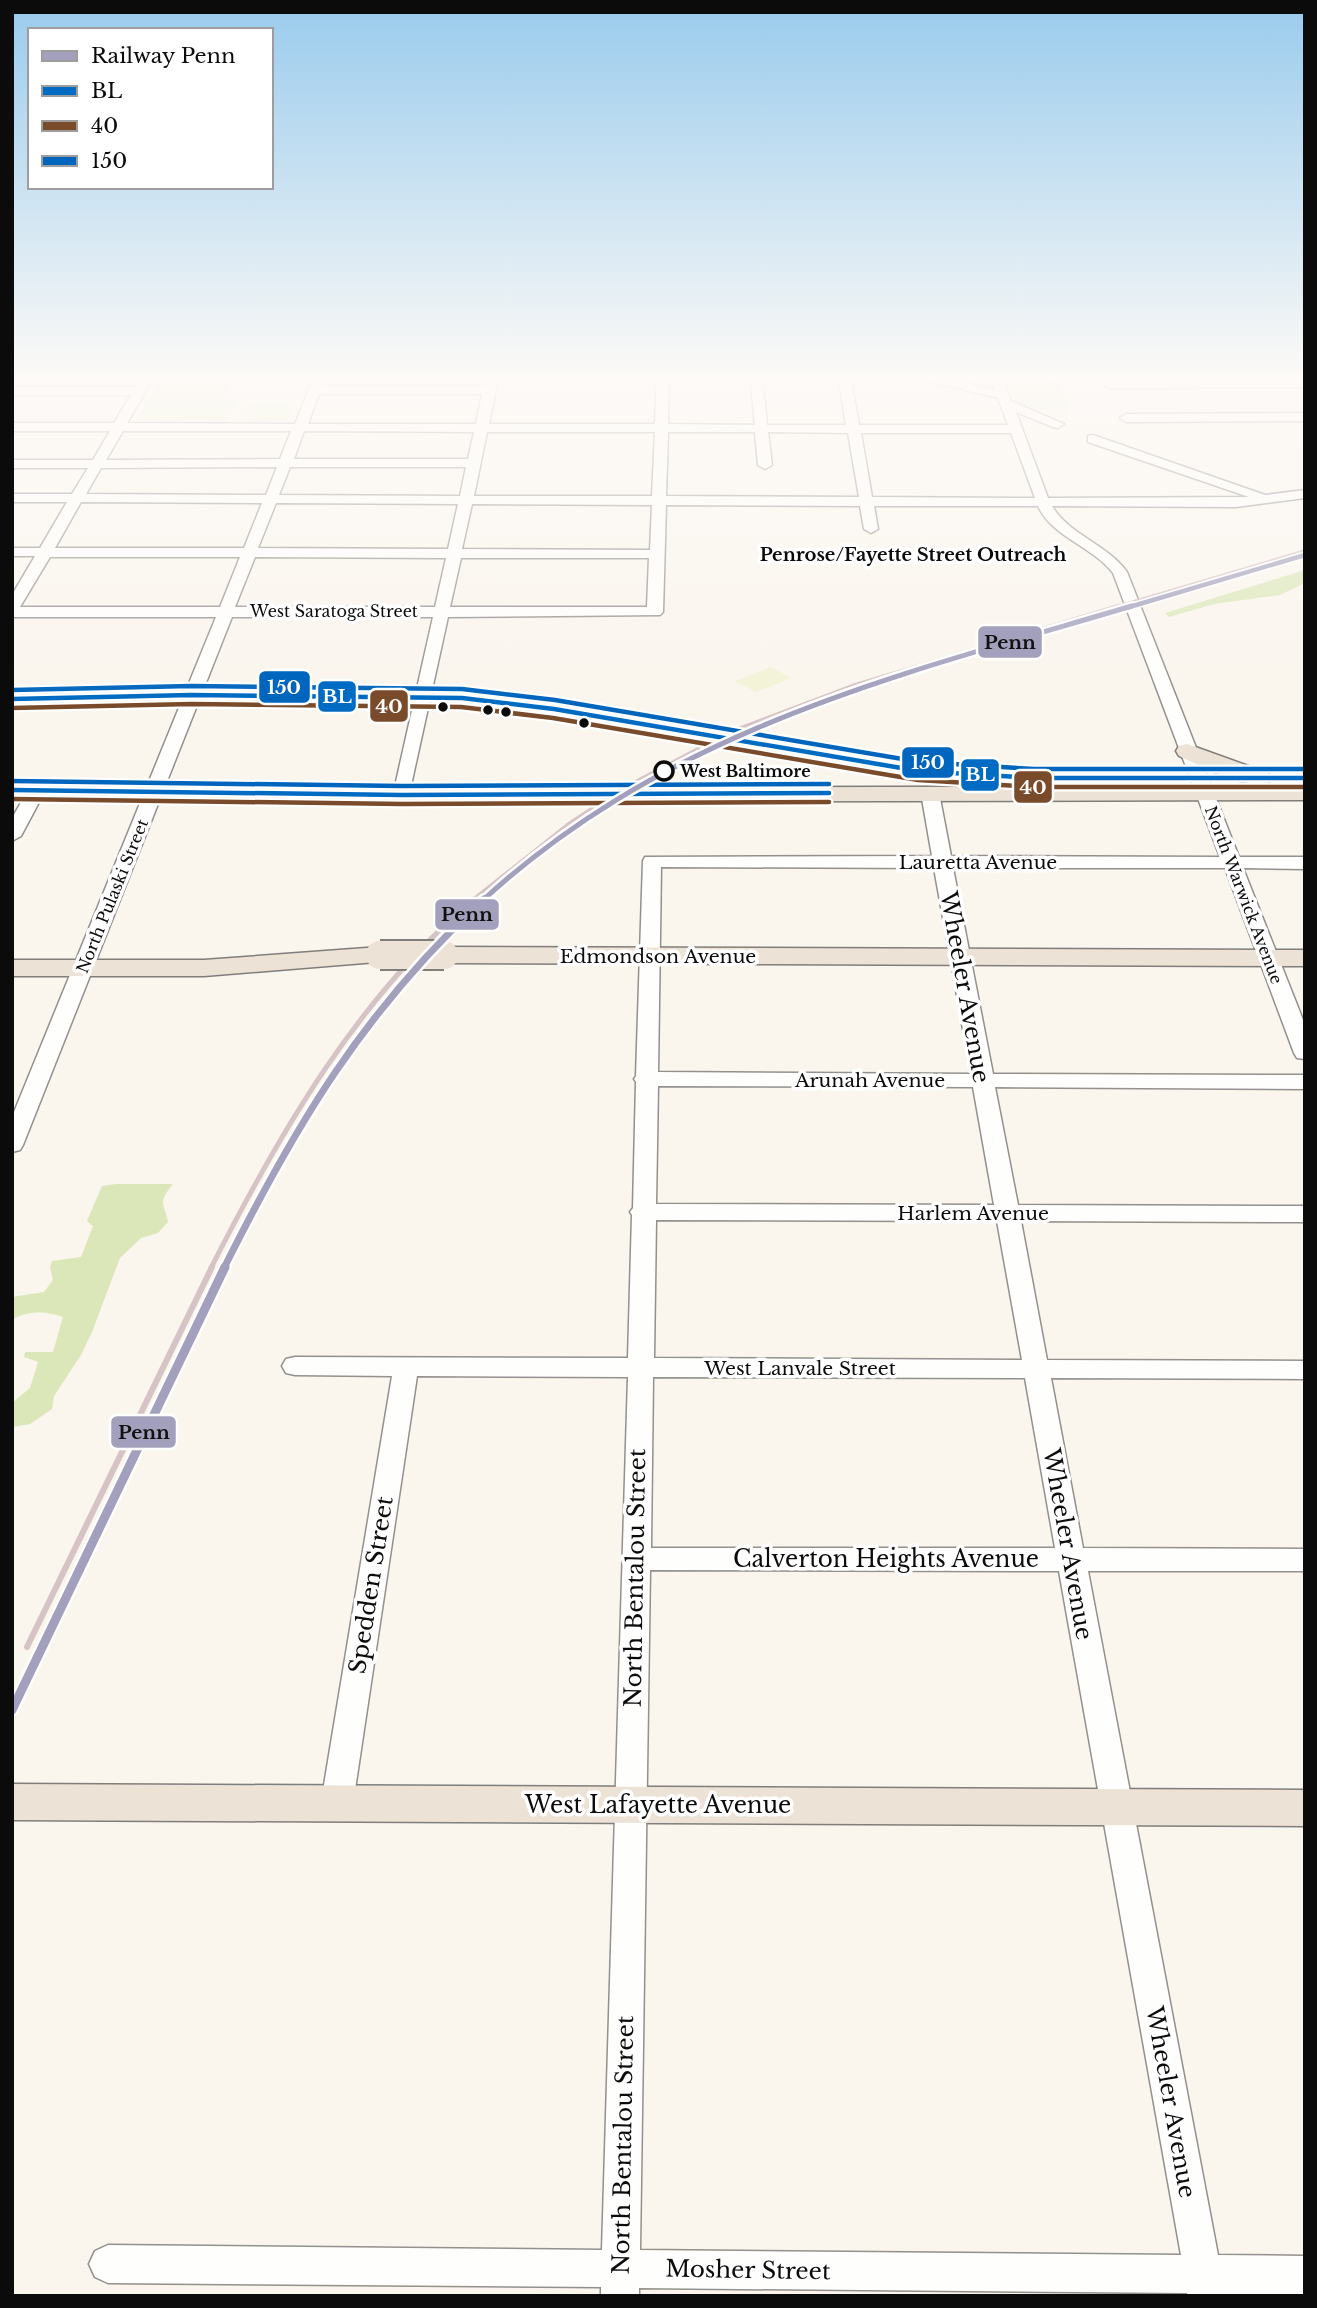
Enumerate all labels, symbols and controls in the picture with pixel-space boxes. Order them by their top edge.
legend [28,28,273,189]
text: Railway Penn [91,43,236,69]
text: BL [91,78,122,104]
text: 40 [91,113,118,139]
text: 150 [91,148,127,174]
district label: Penrose/Fayette Street Outreach [760,544,1066,566]
street label: West Saratoga Street [249,601,418,621]
line badge: Penn [977,625,1043,659]
text: Penn [984,631,1036,654]
line badge: 150 [258,670,311,704]
text: 150 [267,676,301,699]
line badge: BL [317,680,357,713]
text: BL [322,685,352,708]
line badge: 40 [369,689,409,723]
text: 40 [376,695,402,718]
unlabelled marker [436,700,450,714]
unlabelled marker [481,703,495,717]
unlabelled marker [499,705,513,719]
unlabelled marker [577,716,591,730]
line badge: 150 [901,746,955,779]
text: 150 [911,751,945,774]
line badge: BL [960,758,1000,792]
marker: West Baltimore [654,761,674,781]
place label: West Baltimore [679,761,811,781]
text: BL [965,763,995,786]
line badge: 40 [1013,770,1053,804]
text: 40 [1020,776,1046,799]
street label: North Warwick Avenue [1201,803,1287,987]
street label: North Pulaski Street [72,816,152,976]
street label: Lauretta Avenue [899,851,1057,874]
street label: Wheeler Avenue [934,888,996,1085]
line badge: Penn [434,898,500,931]
text: Penn [441,903,493,926]
street label: Edmondson Avenue [560,945,756,968]
street label: Arunah Avenue [794,1069,945,1092]
street label: Harlem Avenue [897,1202,1049,1225]
street label: West Lanvale Street [703,1357,897,1380]
line badge: Penn [110,1415,177,1449]
text: Penn [118,1421,170,1444]
street label: Wheeler Avenue [1037,1445,1099,1642]
street label: North Bentalou Street [619,1448,651,1708]
street label: Spedden Street [343,1494,399,1676]
street label: Calverton Heights Avenue [733,1545,1039,1573]
street label: West Lafayette Avenue [524,1791,791,1819]
street label: Wheeler Avenue [1140,2003,1202,2200]
street label: North Bentalou Street [607,2015,639,2275]
street label: Mosher Street [665,2255,831,2285]

